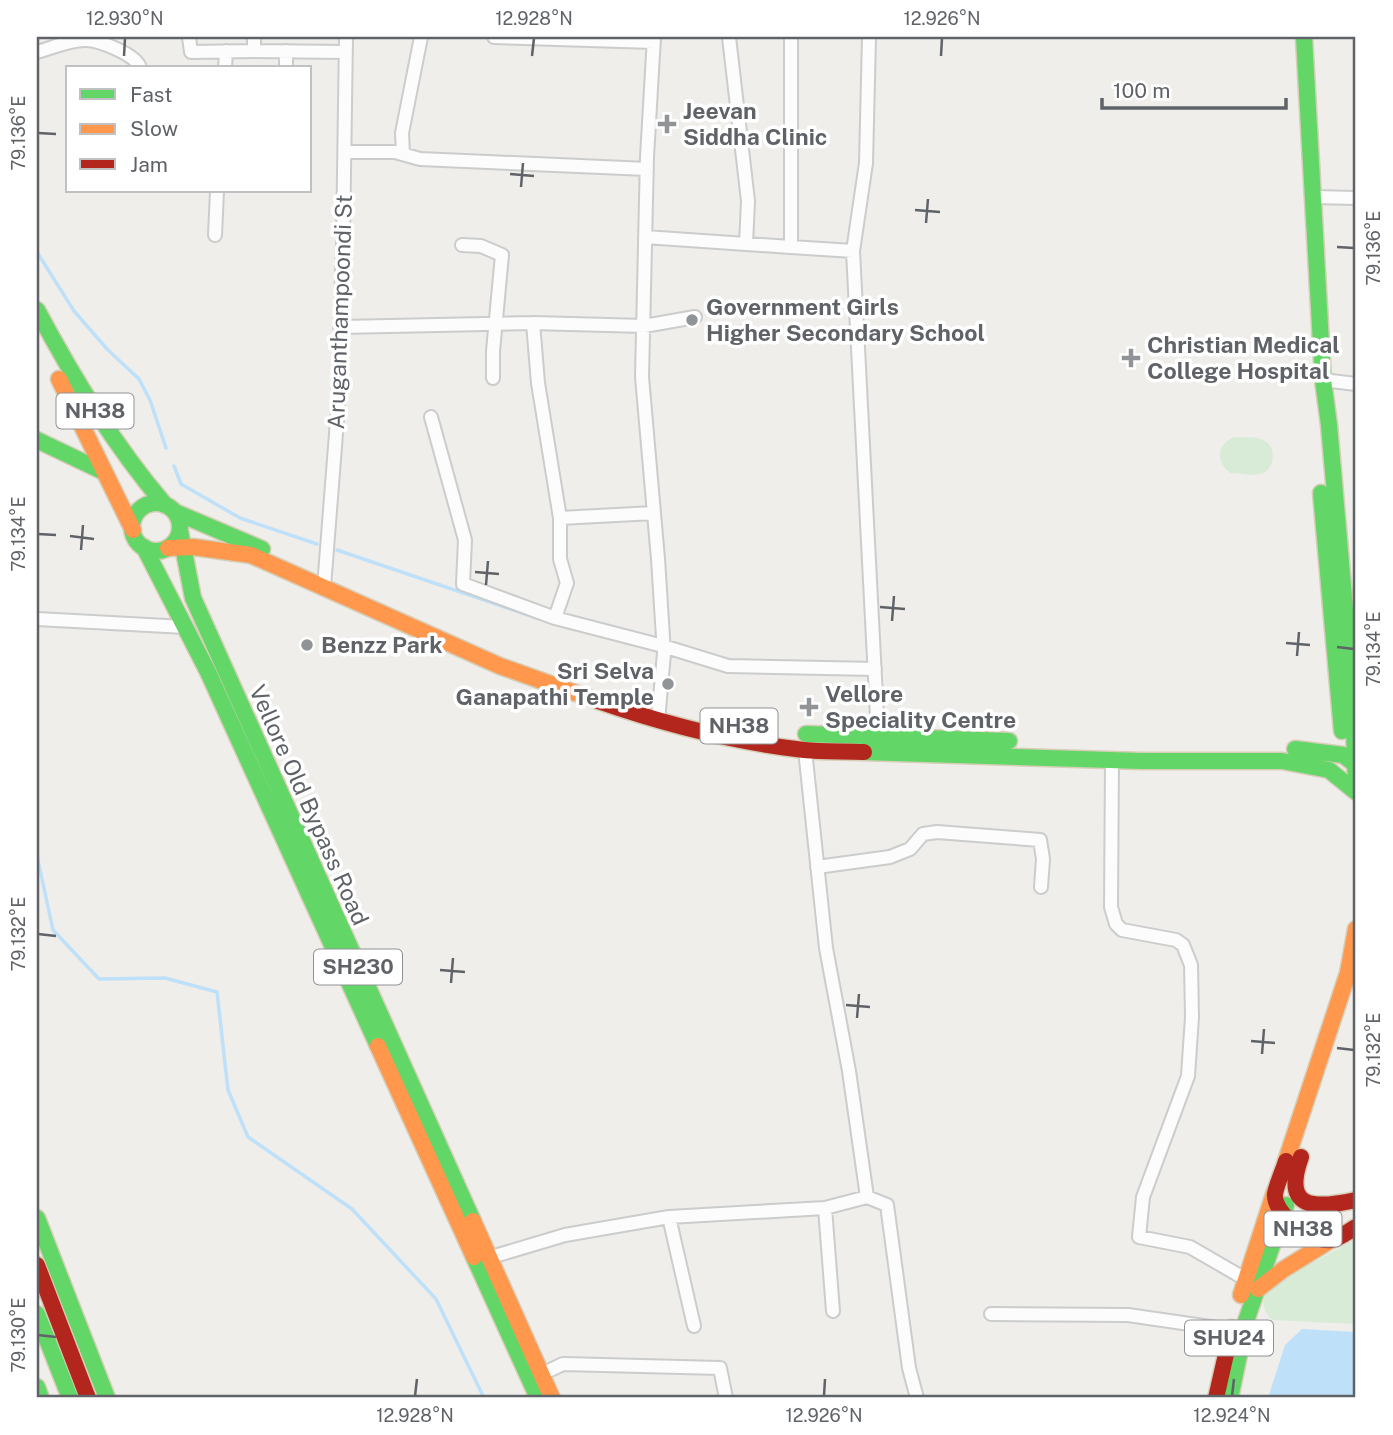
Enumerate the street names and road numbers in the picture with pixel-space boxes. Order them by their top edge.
street label: Aruganthampoondi St [322,194,357,430]
road number: NH38 [56,394,134,428]
street label: Vellore Old Bypass Road [244,680,375,929]
road number: NH38 [700,708,778,744]
road number: SH230 [314,950,402,984]
road number: NH38 [1264,1212,1342,1246]
road number: SHU24 [1185,1320,1273,1356]

